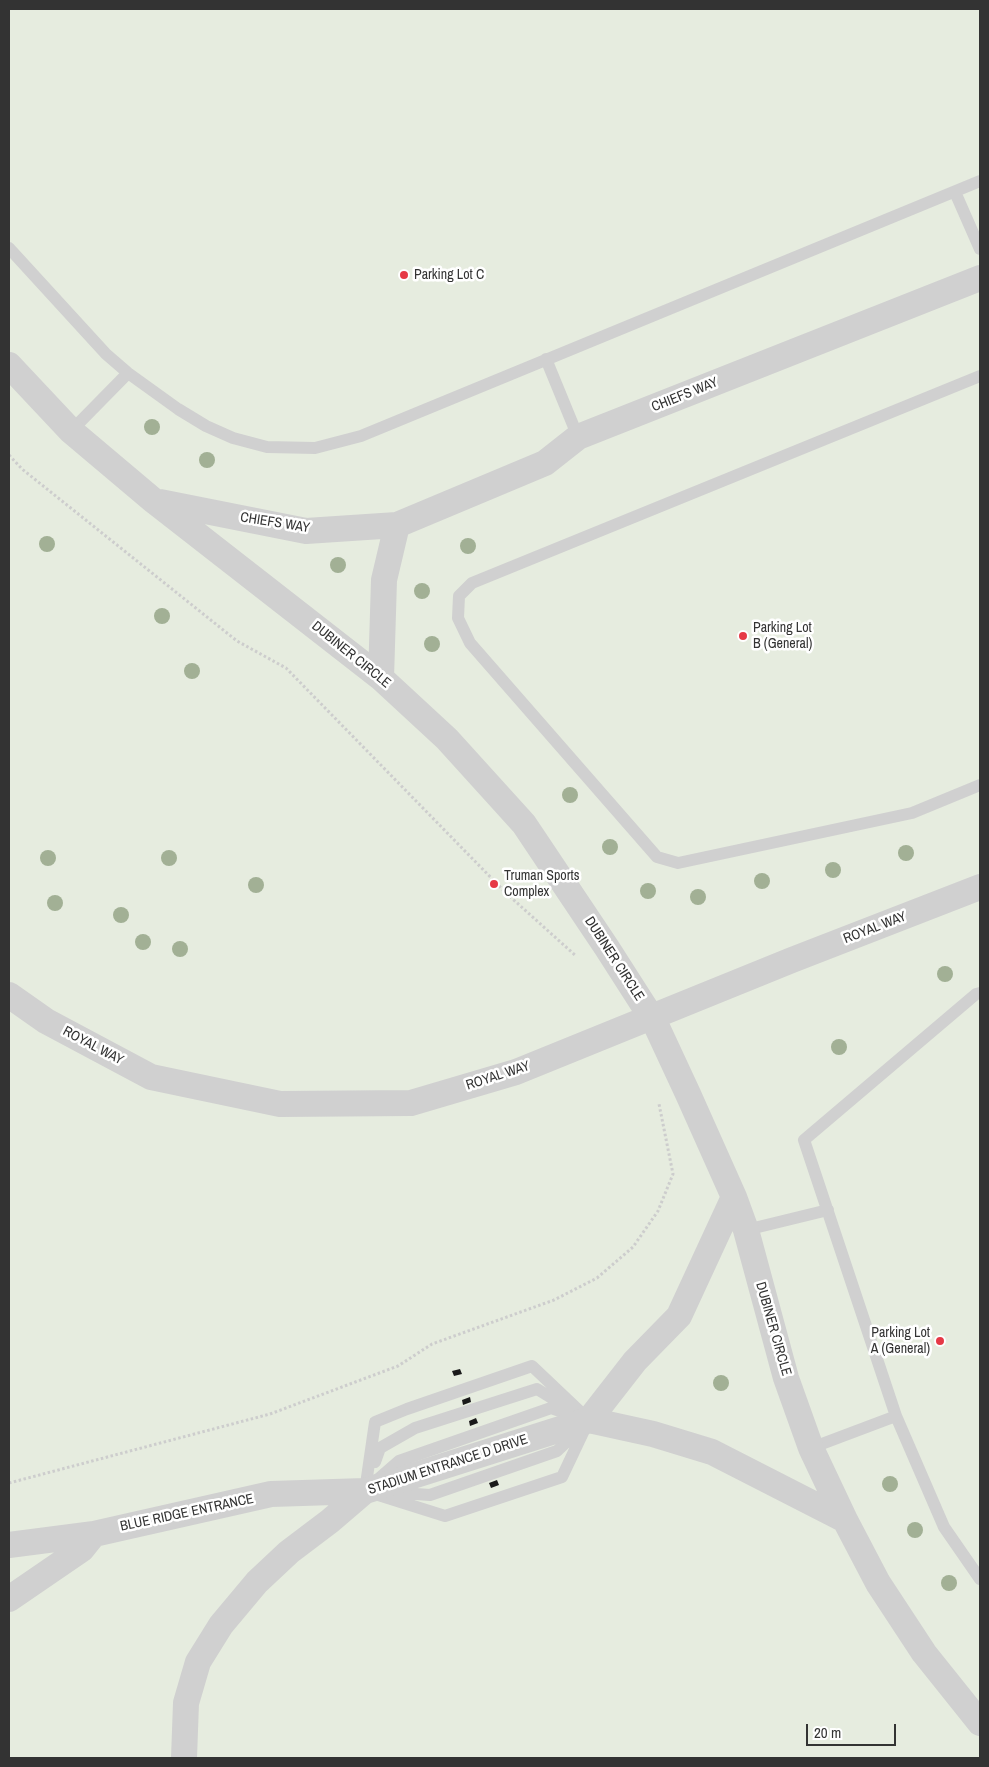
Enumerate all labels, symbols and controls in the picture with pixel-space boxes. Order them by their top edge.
place label: Parking Lot C [414,267,484,283]
marker: Parking Lot C [398,269,410,281]
street label: CHIEFS WAY [649,374,721,416]
street label: CHIEFS WAY [239,509,311,537]
street label: DUBINER CIRCLE [308,618,394,692]
place label: Parking Lot B (General) [753,620,812,652]
marker: Parking Lot B (General) [737,630,749,642]
place label: Truman Sports Complex [504,868,580,900]
marker: Truman Sports Complex [488,878,500,890]
street label: ROYAL WAY [841,908,909,948]
street label: DUBINER CIRCLE [581,914,647,1004]
street label: ROYAL WAY [60,1023,126,1069]
street label: ROYAL WAY [464,1058,532,1094]
street label: DUBINER CIRCLE [752,1280,794,1378]
place label: Parking Lot A (General) [871,1325,930,1358]
marker: Parking Lot A (General) [934,1335,946,1347]
street label: STADIUM ENTRANCE D DRIVE [366,1431,530,1499]
street label: BLUE RIDGE ENTRANCE [119,1491,255,1535]
scale bar [809,1714,899,1746]
text: 20 m [814,1722,841,1743]

